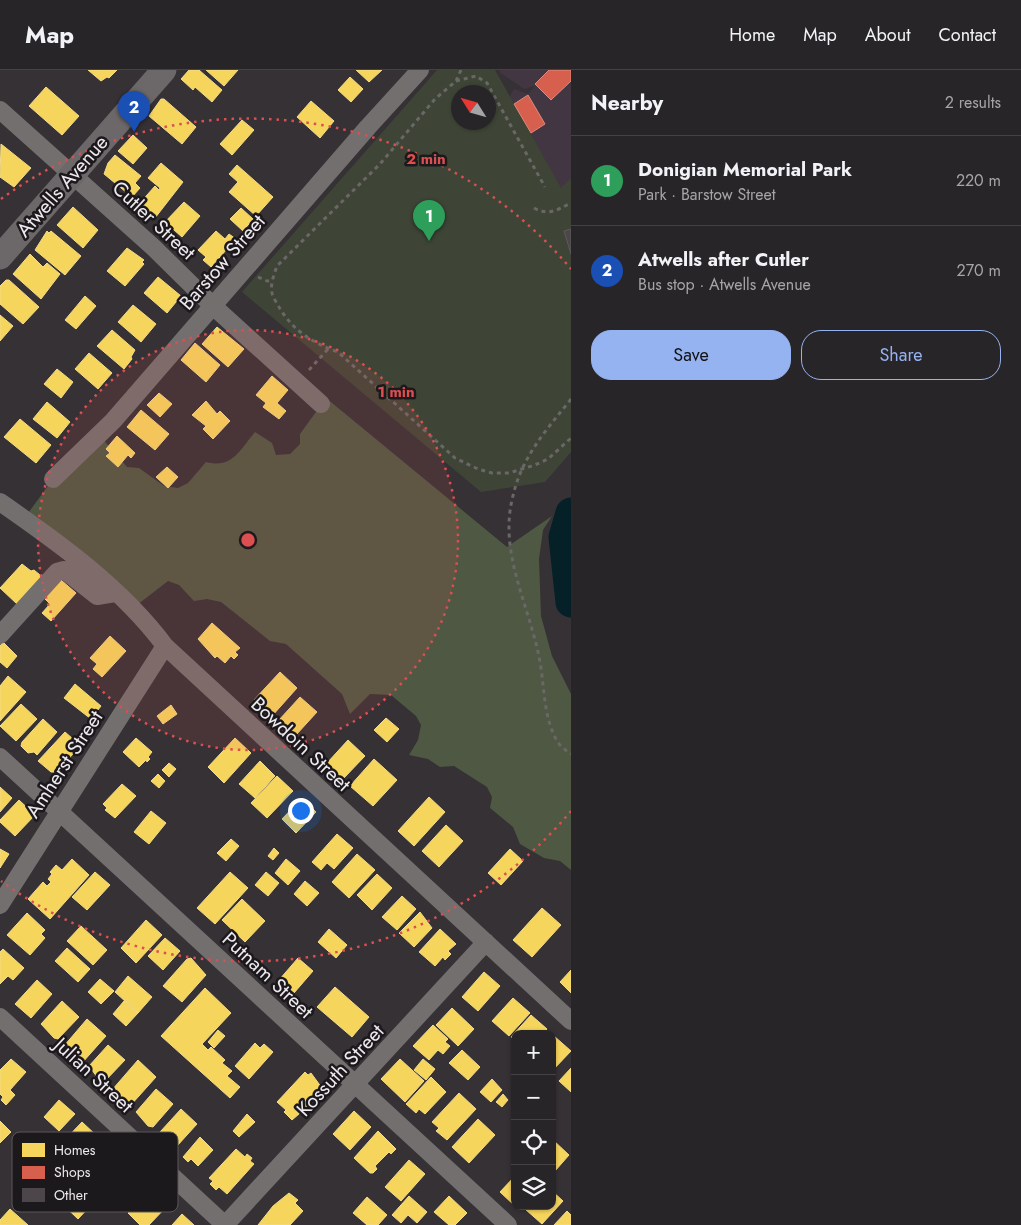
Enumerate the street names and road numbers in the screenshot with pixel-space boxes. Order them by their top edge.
street label: Atwells Avenue [10,129,115,244]
street label: Cutler Street [106,174,202,267]
street label: Barstow Street [173,208,272,317]
street label: Bowdoin Street [244,690,357,798]
street label: Amherst Street [19,705,110,824]
street label: Putnam Street [216,925,320,1025]
street label: Kossuth Street [290,1017,391,1123]
street label: Julian Street [45,1029,140,1120]

